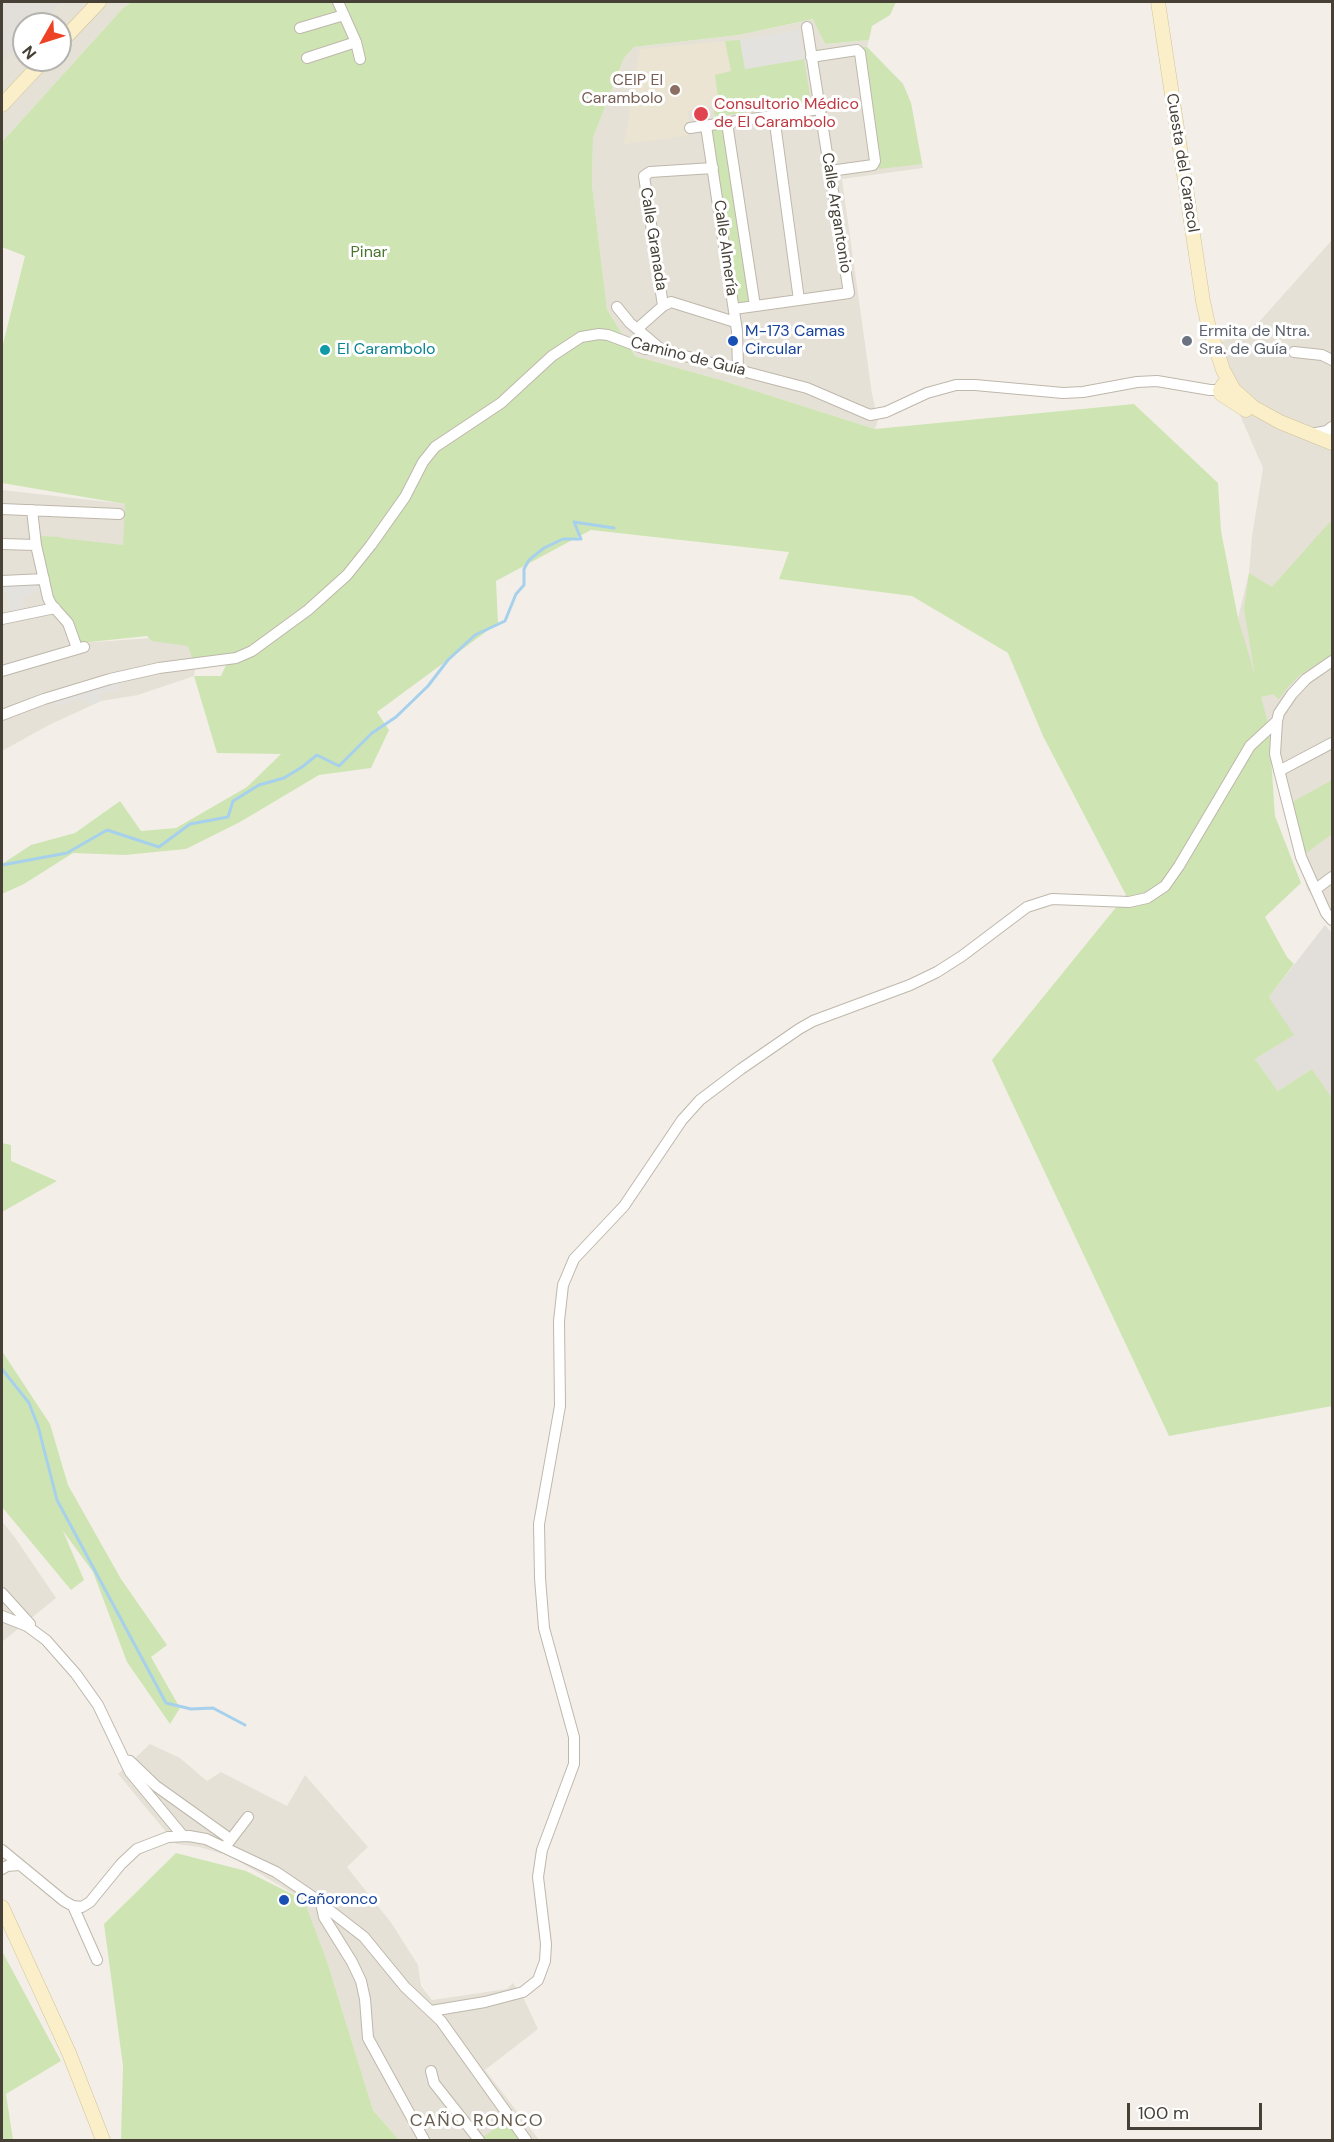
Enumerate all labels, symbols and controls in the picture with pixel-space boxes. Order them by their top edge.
north arrow [12,12,72,72]
text: N [17,41,41,64]
place label: CEIP El Carambolo [581,71,663,109]
marker: CEIP El Carambolo [668,83,682,97]
street label: Cuesta del Caracol [1162,92,1202,234]
place label: Consultorio Médico de El Carambolo [714,95,859,133]
marker: Consultorio Médico de El Carambolo [692,105,710,123]
street label: Calle Argantonio [817,151,855,275]
street label: Calle Granada [635,186,671,292]
street label: Calle Almería [709,199,741,297]
park label: Pinar [351,243,387,263]
place label: M-173 Camas Circular [745,322,845,360]
place label: Ermita de Ntra. Sra. de Guía [1199,322,1310,360]
street label: Camino de Guía [628,333,748,381]
marker: M-173 Camas Circular [726,334,740,348]
marker: Ermita de Ntra. Sra. de Guía [1180,334,1194,348]
place label: El Carambolo [337,340,435,360]
marker: El Carambolo [318,343,332,357]
place label: Cañoronco [296,1890,378,1910]
marker: Cañoronco [277,1893,291,1907]
scale bar [1130,2091,1265,2129]
text: 100 m [1138,2101,1189,2125]
district label: CAÑO RONCO [410,2110,544,2132]

